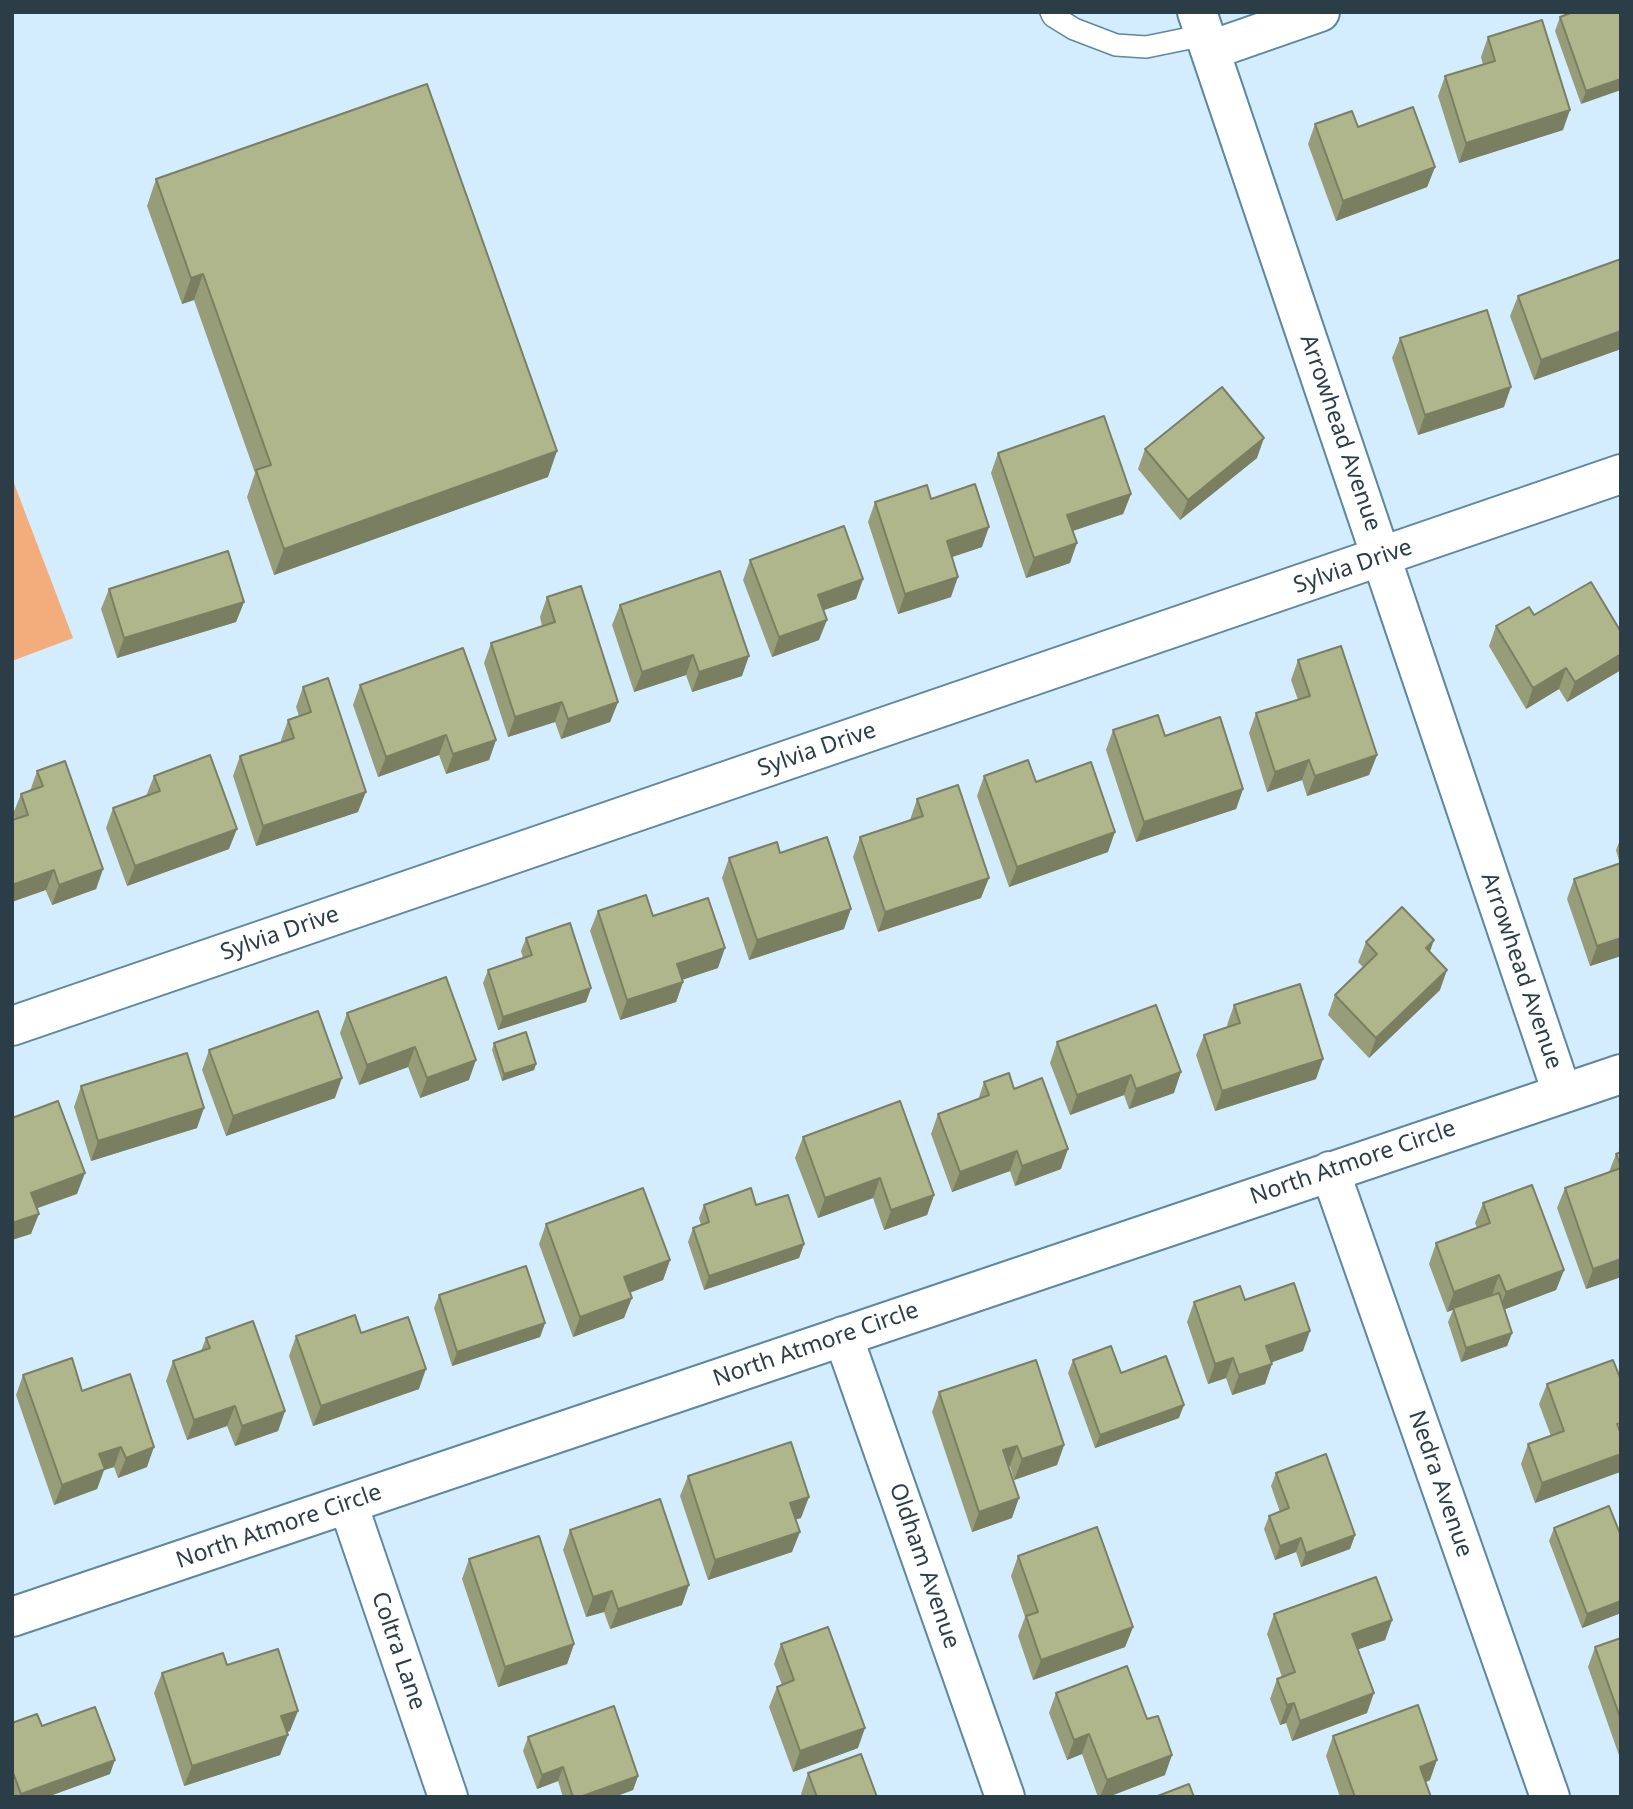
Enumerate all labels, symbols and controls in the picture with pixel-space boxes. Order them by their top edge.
street label: Arrowhead Avenue [1293,331,1387,535]
street label: Sylvia Drive [1290,534,1416,600]
street label: Sylvia Drive [754,717,880,783]
street label: Arrowhead Avenue [1474,869,1568,1073]
street label: Sylvia Drive [217,901,343,967]
street label: North Atmore Circle [1247,1115,1459,1211]
street label: North Atmore Circle [710,1297,922,1393]
street label: Nedra Avenue [1402,1407,1478,1561]
street label: North Atmore Circle [173,1479,385,1575]
street label: Oldham Avenue [883,1480,965,1652]
street label: Coltra Lane [365,1588,431,1714]

